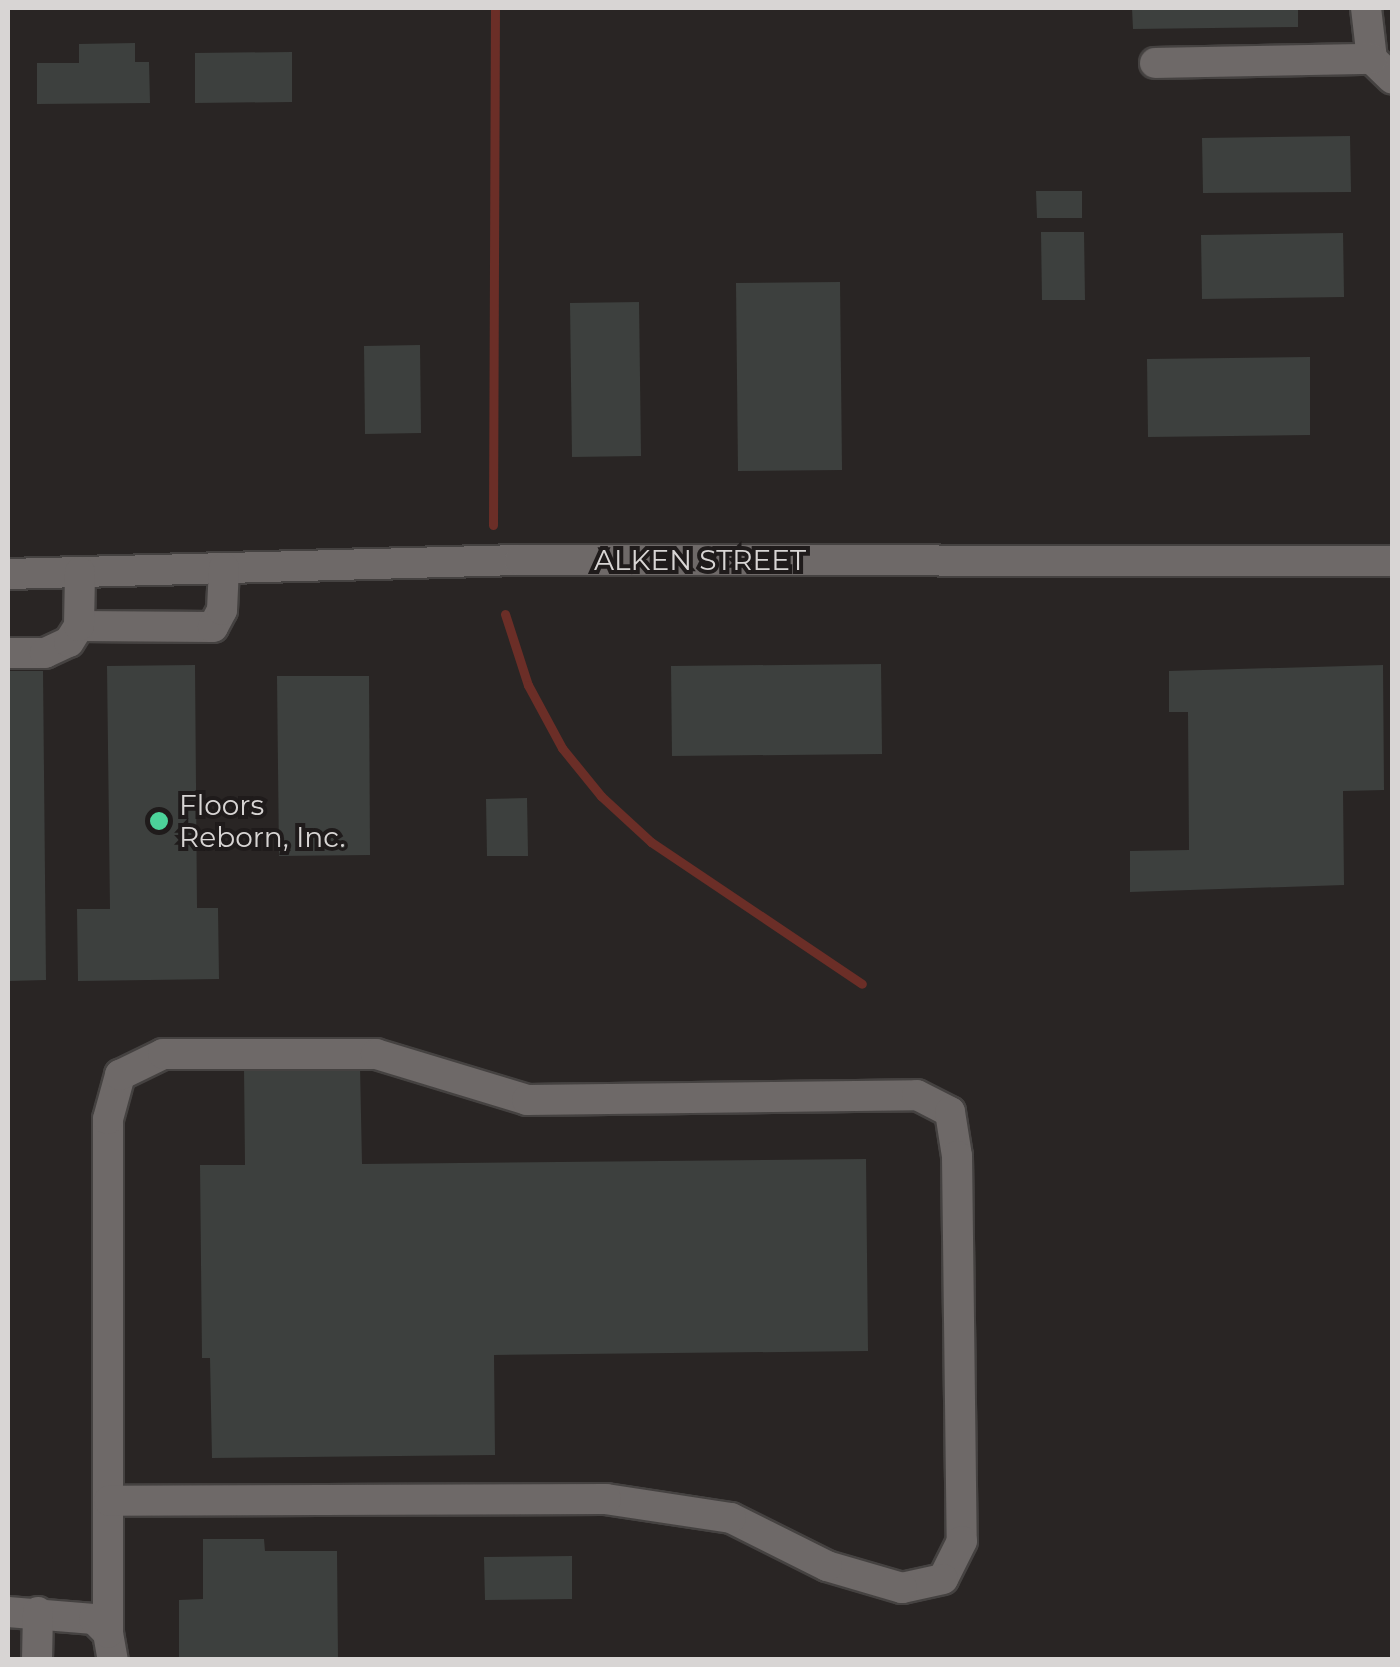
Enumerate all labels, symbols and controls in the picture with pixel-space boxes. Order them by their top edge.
street label: ALKEN STREET [594,543,806,577]
place label: Floors Reborn, Inc. [179,788,346,854]
marker: Floors Reborn, Inc. [148,810,170,832]

